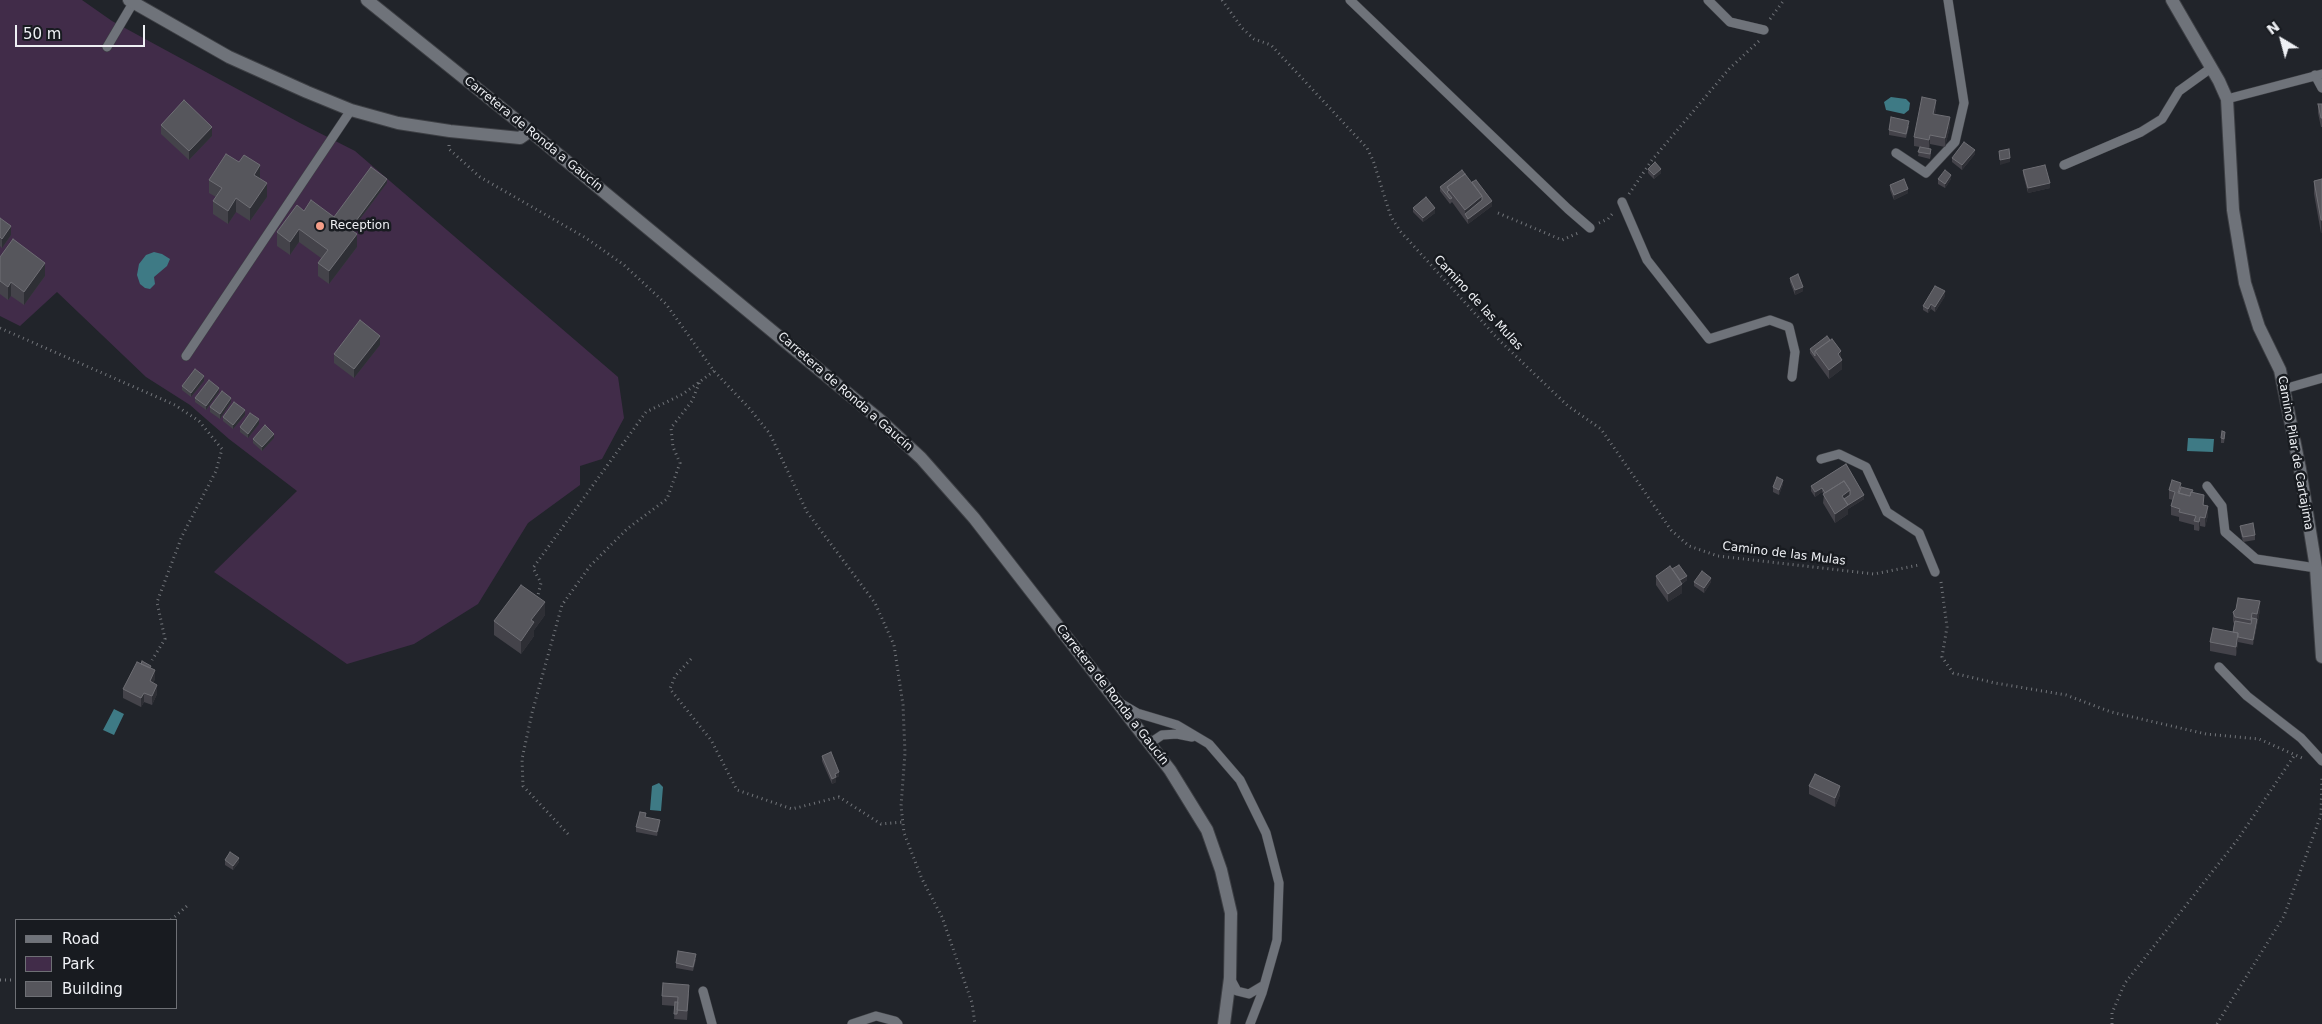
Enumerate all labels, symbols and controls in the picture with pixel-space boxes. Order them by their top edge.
scale bar [18,15,148,47]
north arrow [2257,15,2307,65]
text: N [2263,18,2282,38]
text: 50 m [23,25,61,43]
street label: Carretera de Ronda a Gaucín [461,74,605,194]
place label: Reception [330,219,390,233]
marker: Reception [314,220,326,232]
street label: Camino de las Mulas [1430,253,1526,353]
street label: Carretera de Ronda a Gaucín [775,329,915,455]
street label: Camino Pilar de Cartajima [2274,375,2316,531]
street label: Camino de las Mulas [1722,539,1846,569]
street label: Carretera de Ronda a Gaucín [1053,622,1171,768]
legend [15,919,178,1009]
text: Road [62,930,100,948]
text: Park [62,955,94,973]
text: Building [62,980,123,998]

